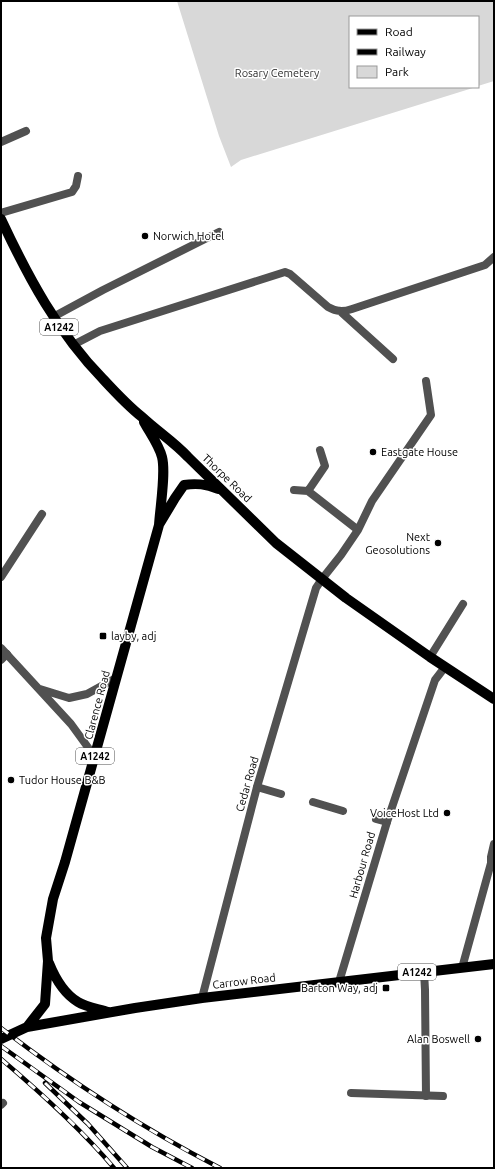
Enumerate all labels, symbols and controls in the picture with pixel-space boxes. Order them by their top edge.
legend [349,16,479,88]
text: Road [385,25,413,38]
text: Railway [385,45,426,58]
text: Park [385,65,409,78]
park label: Rosary Cemetery [235,67,320,79]
place label: Norwich Hotel [153,230,224,242]
marker: Norwich Hotel [140,231,150,241]
road number: A1242 [40,319,78,335]
place label: Eastgate House [381,446,458,458]
marker: Eastgate House [368,447,378,457]
street label: Thorpe Road [200,452,254,504]
place label: Next Geosolutions [365,531,431,556]
marker: Next Geosolutions [433,538,443,548]
place label: layby, adj [111,630,156,642]
marker: layby, adj [98,631,108,641]
street label: Clarence Road [82,669,112,741]
road number: A1242 [76,748,114,764]
street label: Cedar Road [233,755,261,813]
place label: Tudor House B&B [19,774,106,786]
marker: Tudor House B&B [6,775,16,785]
place label: VoiceHost Ltd [370,807,439,819]
marker: VoiceHost Ltd [442,808,452,818]
street label: Harbour Road [347,830,377,900]
road number: A1242 [398,964,436,980]
street label: Carrow Road [212,971,276,991]
place label: Barton Way, adj [301,982,378,994]
marker: Barton Way, adj [381,983,391,993]
place label: Alan Boswell [407,1033,470,1045]
marker: Alan Boswell [473,1034,483,1044]

